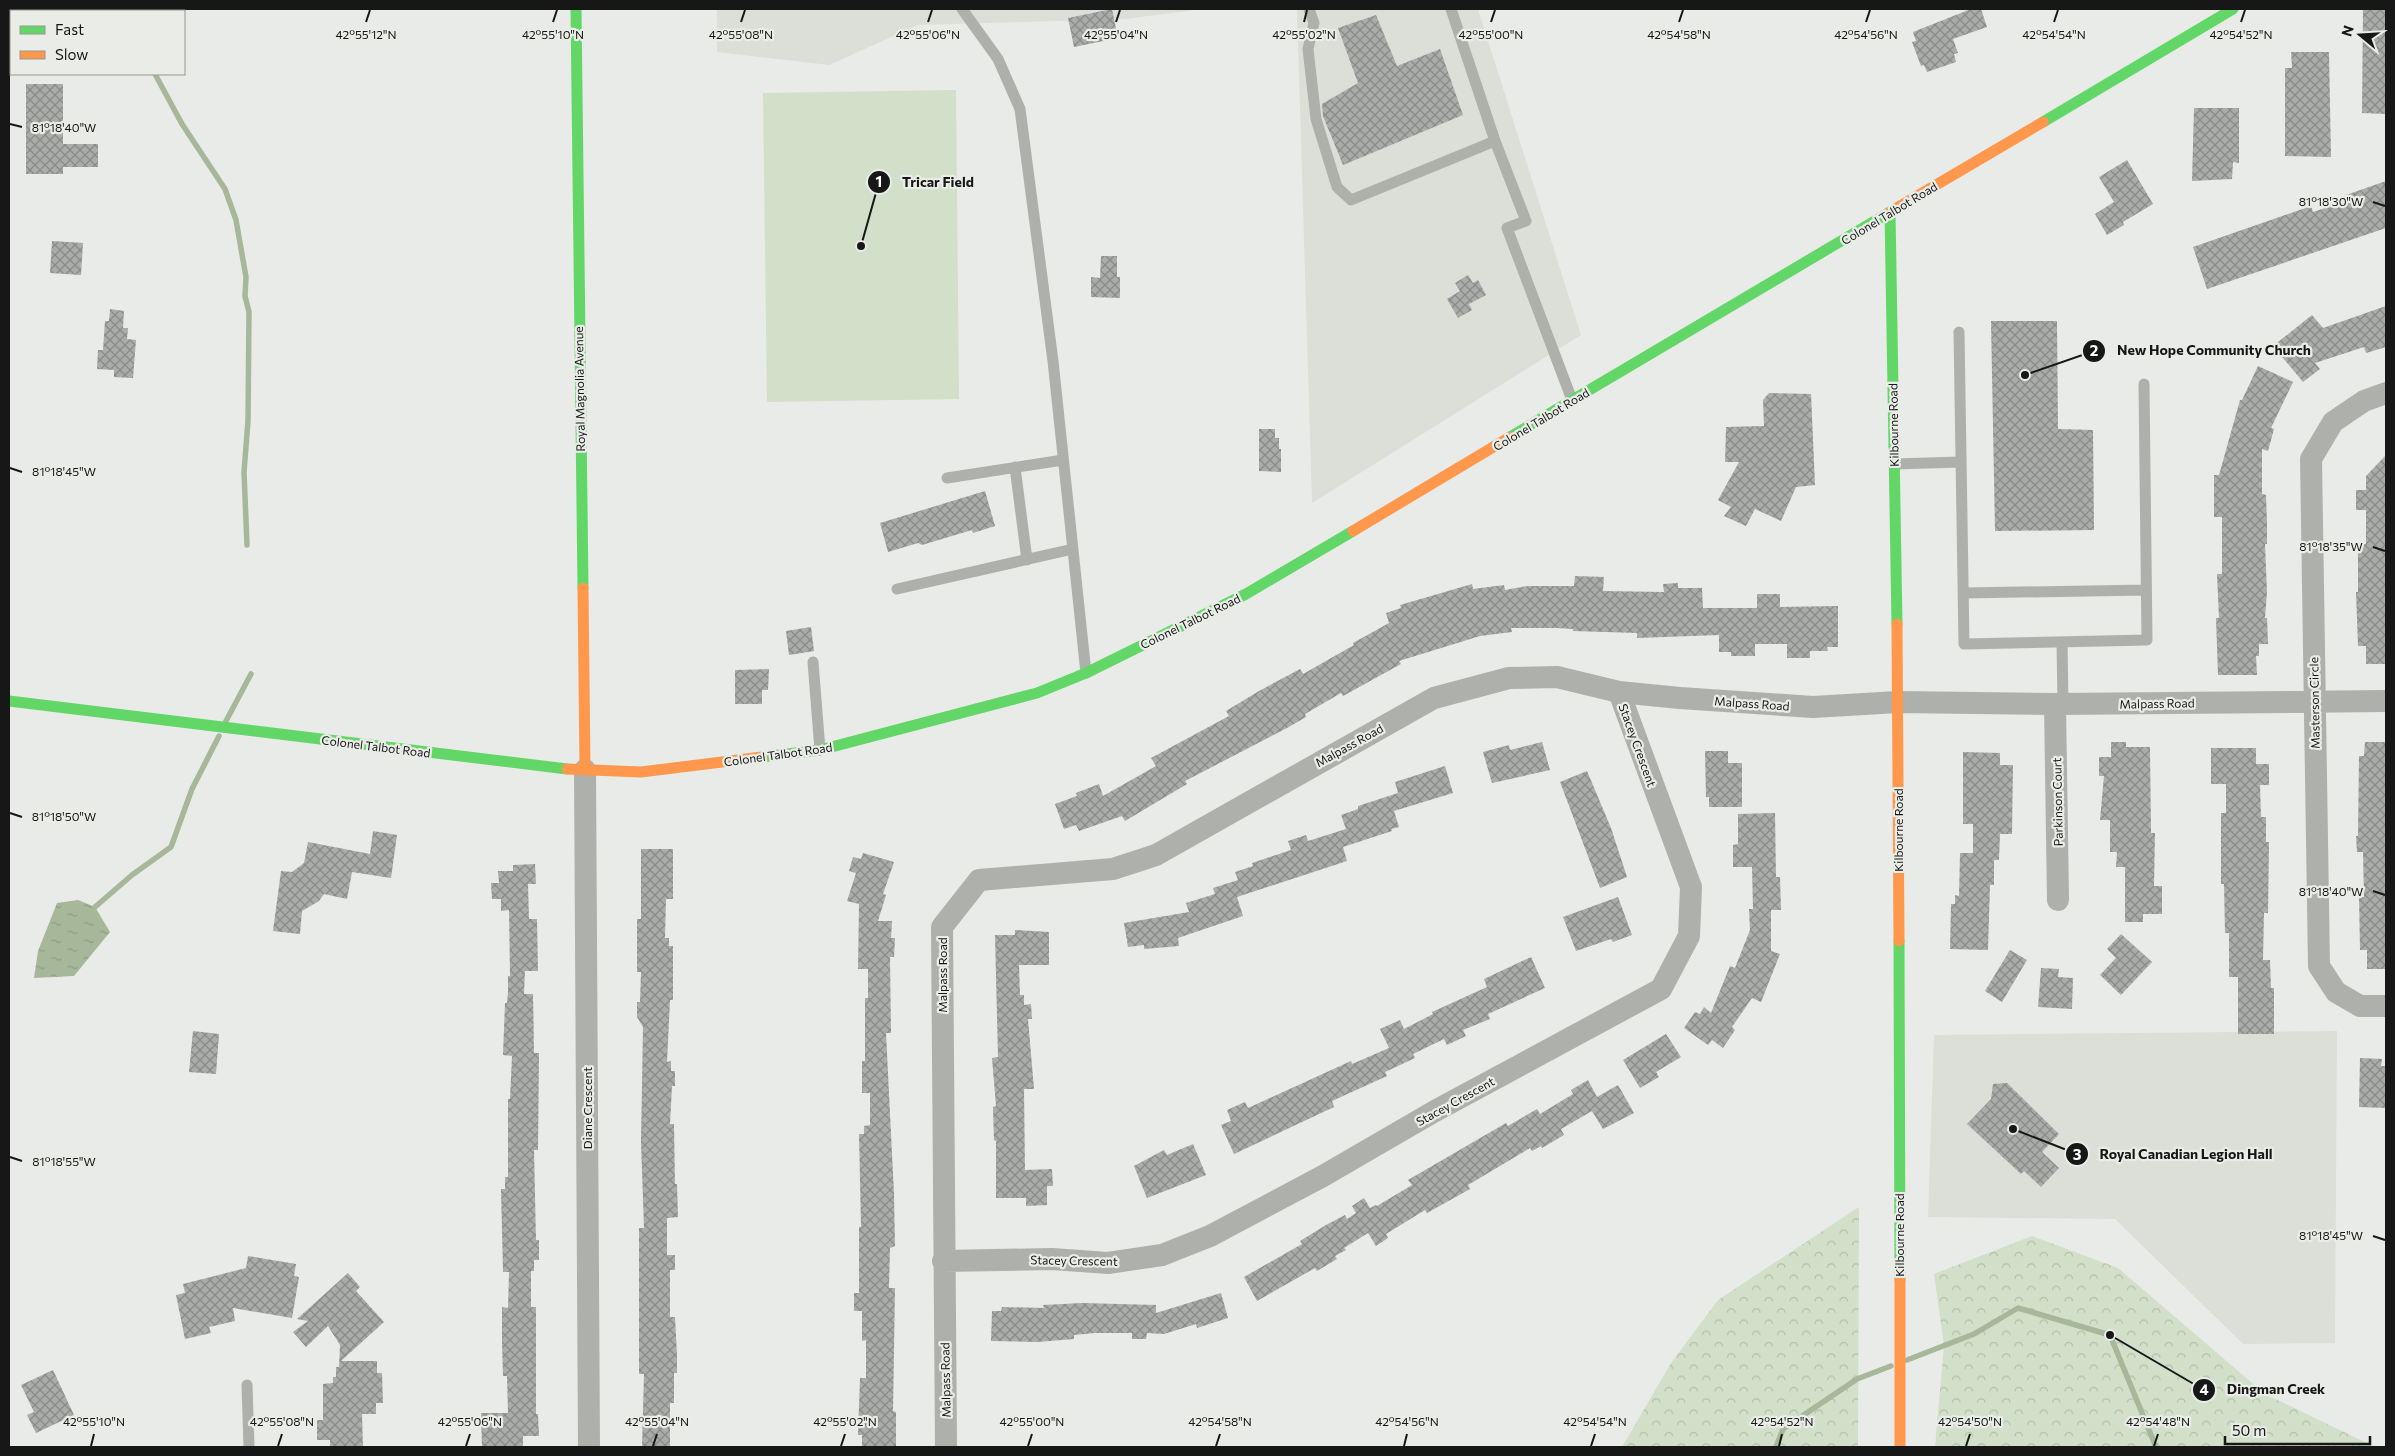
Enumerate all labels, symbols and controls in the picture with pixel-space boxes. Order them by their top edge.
legend [10,10,185,75]
north arrow [2335,10,2385,60]
text: Fast [55,20,84,38]
text: N [2337,23,2357,38]
text: 42°55'12"N [336,27,396,41]
text: 42°55'10"N [522,27,584,41]
text: 42°55'08"N [709,27,773,41]
text: 42°55'06"N [896,27,960,41]
text: 42°55'04"N [1084,27,1148,41]
text: 42°55'02"N [1272,27,1336,41]
text: 42°55'00"N [1459,27,1523,41]
text: 42°54'58"N [1647,27,1711,41]
text: 42°54'56"N [1834,27,1898,41]
text: 42°54'54"N [2022,27,2086,41]
text: 42°54'52"N [2210,27,2273,41]
text: Slow [55,45,88,63]
text: 81°18'40"W [32,120,96,134]
callout: Tricar Field [867,168,983,197]
text: 1 [876,172,882,190]
text: Tricar Field [902,173,974,190]
street label: Colonel Talbot Road [1838,179,1940,247]
text: 81°18'30"W [2299,194,2363,208]
street label: Royal Magnolia Avenue [571,326,587,452]
callout: New Hope Community Church [2082,336,2321,365]
text: 2 [2090,341,2098,359]
text: New Hope Community Church [2117,341,2311,358]
street label: Kilbourne Road [1885,383,1901,467]
street label: Colonel Talbot Road [1490,385,1592,453]
text: 81°18'45"W [32,464,96,478]
text: 81°18'35"W [2299,539,2363,553]
street label: Colonel Talbot Road [1138,591,1242,651]
street label: Masterson Circle [2306,657,2322,749]
street label: Malpass Road [1714,693,1790,713]
street label: Malpass Road [2119,695,2195,711]
street label: Stacey Crescent [1616,702,1660,789]
street label: Malpass Road [1313,721,1385,769]
street label: Colonel Talbot Road [321,732,431,760]
street label: Colonel Talbot Road [723,739,833,769]
street label: Parkinson Court [2049,757,2065,846]
street label: Kilbourne Road [1891,788,1905,872]
text: 81°18'50"W [32,809,96,823]
text: 81°18'40"W [2299,884,2363,898]
street label: Malpass Road [935,937,949,1013]
street label: Diane Crescent [580,1067,594,1149]
street label: Stacey Crescent [1413,1074,1497,1128]
callout: Royal Canadian Legion Hall [2065,1140,2283,1169]
text: 3 [2073,1145,2082,1163]
text: Royal Canadian Legion Hall [2099,1145,2273,1162]
text: 81°18'55"W [32,1154,96,1168]
street label: Kilbourne Road [1892,1193,1906,1277]
text: 81°18'45"W [2299,1228,2363,1242]
street label: Stacey Crescent [1030,1252,1118,1268]
street label: Malpass Road [937,1342,953,1418]
callout: Dingman Creek [2192,1375,2335,1404]
text: 4 [2199,1380,2209,1398]
text: Dingman Creek [2227,1380,2325,1397]
text: 42°55'10"N [63,1414,125,1428]
text: 42°55'08"N [250,1414,314,1428]
text: 42°55'06"N [438,1414,502,1428]
text: 42°55'04"N [625,1414,689,1428]
text: 42°55'02"N [813,1414,877,1428]
text: 42°55'00"N [1000,1414,1064,1428]
text: 42°54'58"N [1188,1414,1252,1428]
text: 42°54'56"N [1375,1414,1439,1428]
text: 42°54'54"N [1563,1414,1627,1428]
text: 42°54'52"N [1751,1414,1814,1428]
text: 42°54'50"N [1938,1414,2002,1428]
text: 42°54'48"N [2126,1414,2190,1428]
scale bar [2225,1414,2370,1446]
text: 50 m [2232,1421,2266,1439]

